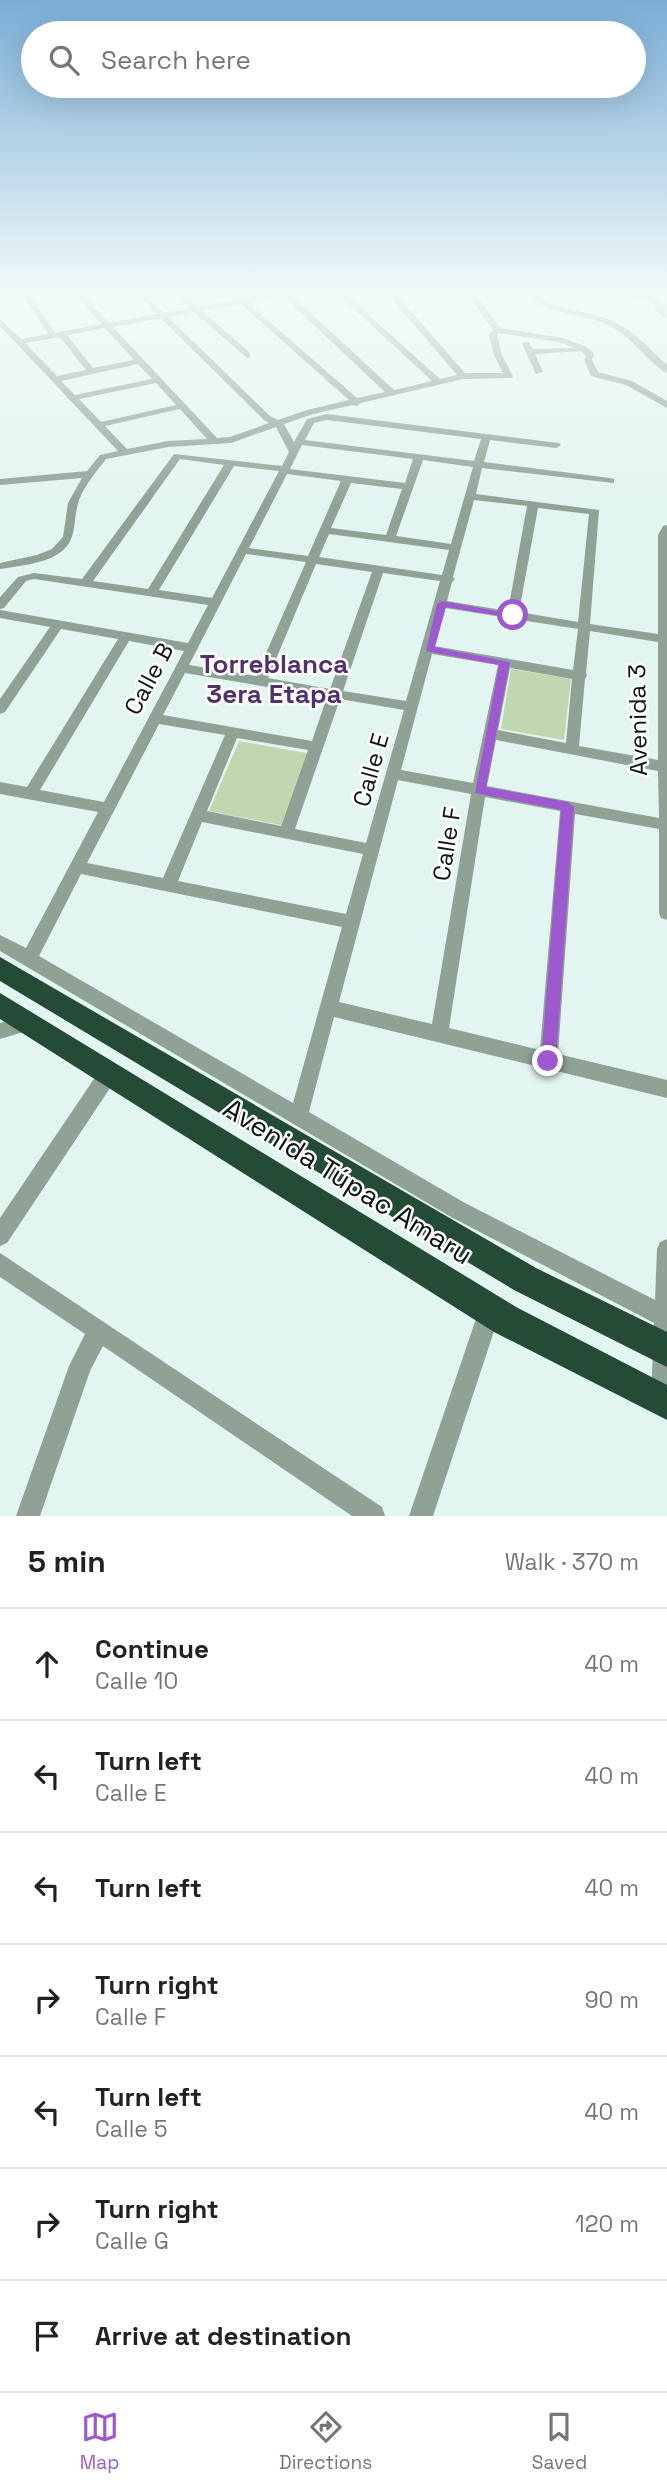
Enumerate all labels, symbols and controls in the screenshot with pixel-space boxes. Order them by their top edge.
search box [21,21,646,98]
icon: search [45,41,83,79]
text: Search here [101,43,251,77]
route start [497,599,528,630]
street label: Calle B [117,637,180,720]
district label: Torreblanca 3era Etapa [200,647,348,711]
street label: Avenida 3 [621,664,654,776]
street label: Calle E [345,730,396,810]
street label: Calle F [425,805,468,883]
route end [532,1045,563,1076]
street label: Avenida Túpac Amaru [217,1090,479,1272]
text: 5 min [28,1542,106,1581]
text: Walk · 370 m [505,1547,639,1577]
text: Continue [95,1632,209,1666]
icon: ahead [28,1645,66,1683]
text: 40 m [584,1649,639,1679]
text: Calle 10 [95,1666,178,1696]
text: Turn left [95,1744,202,1778]
icon: left [28,1757,66,1795]
text: 40 m [584,1761,639,1791]
text: Calle E [95,1778,167,1808]
icon: left [28,1869,66,1907]
text: Turn left [95,1871,202,1905]
text: 40 m [584,1873,639,1903]
text: Turn right [95,1968,219,2002]
icon: right [28,1981,66,2019]
text: 90 m [584,1985,639,2015]
text: Calle F [95,2002,166,2032]
text: Turn left [95,2080,202,2114]
icon: left [28,2093,66,2131]
text: 40 m [584,2097,639,2127]
text: Calle 5 [95,2114,168,2144]
text: Turn right [95,2192,219,2226]
icon: right [28,2205,66,2243]
text: 120 m [575,2209,639,2239]
text: Calle G [95,2226,169,2256]
icon: arrive [28,2317,66,2355]
text: Arrive at destination [95,2319,352,2353]
tab: Map [80,2408,119,2475]
tab: Directions [279,2408,372,2475]
tab: Saved [532,2408,587,2475]

